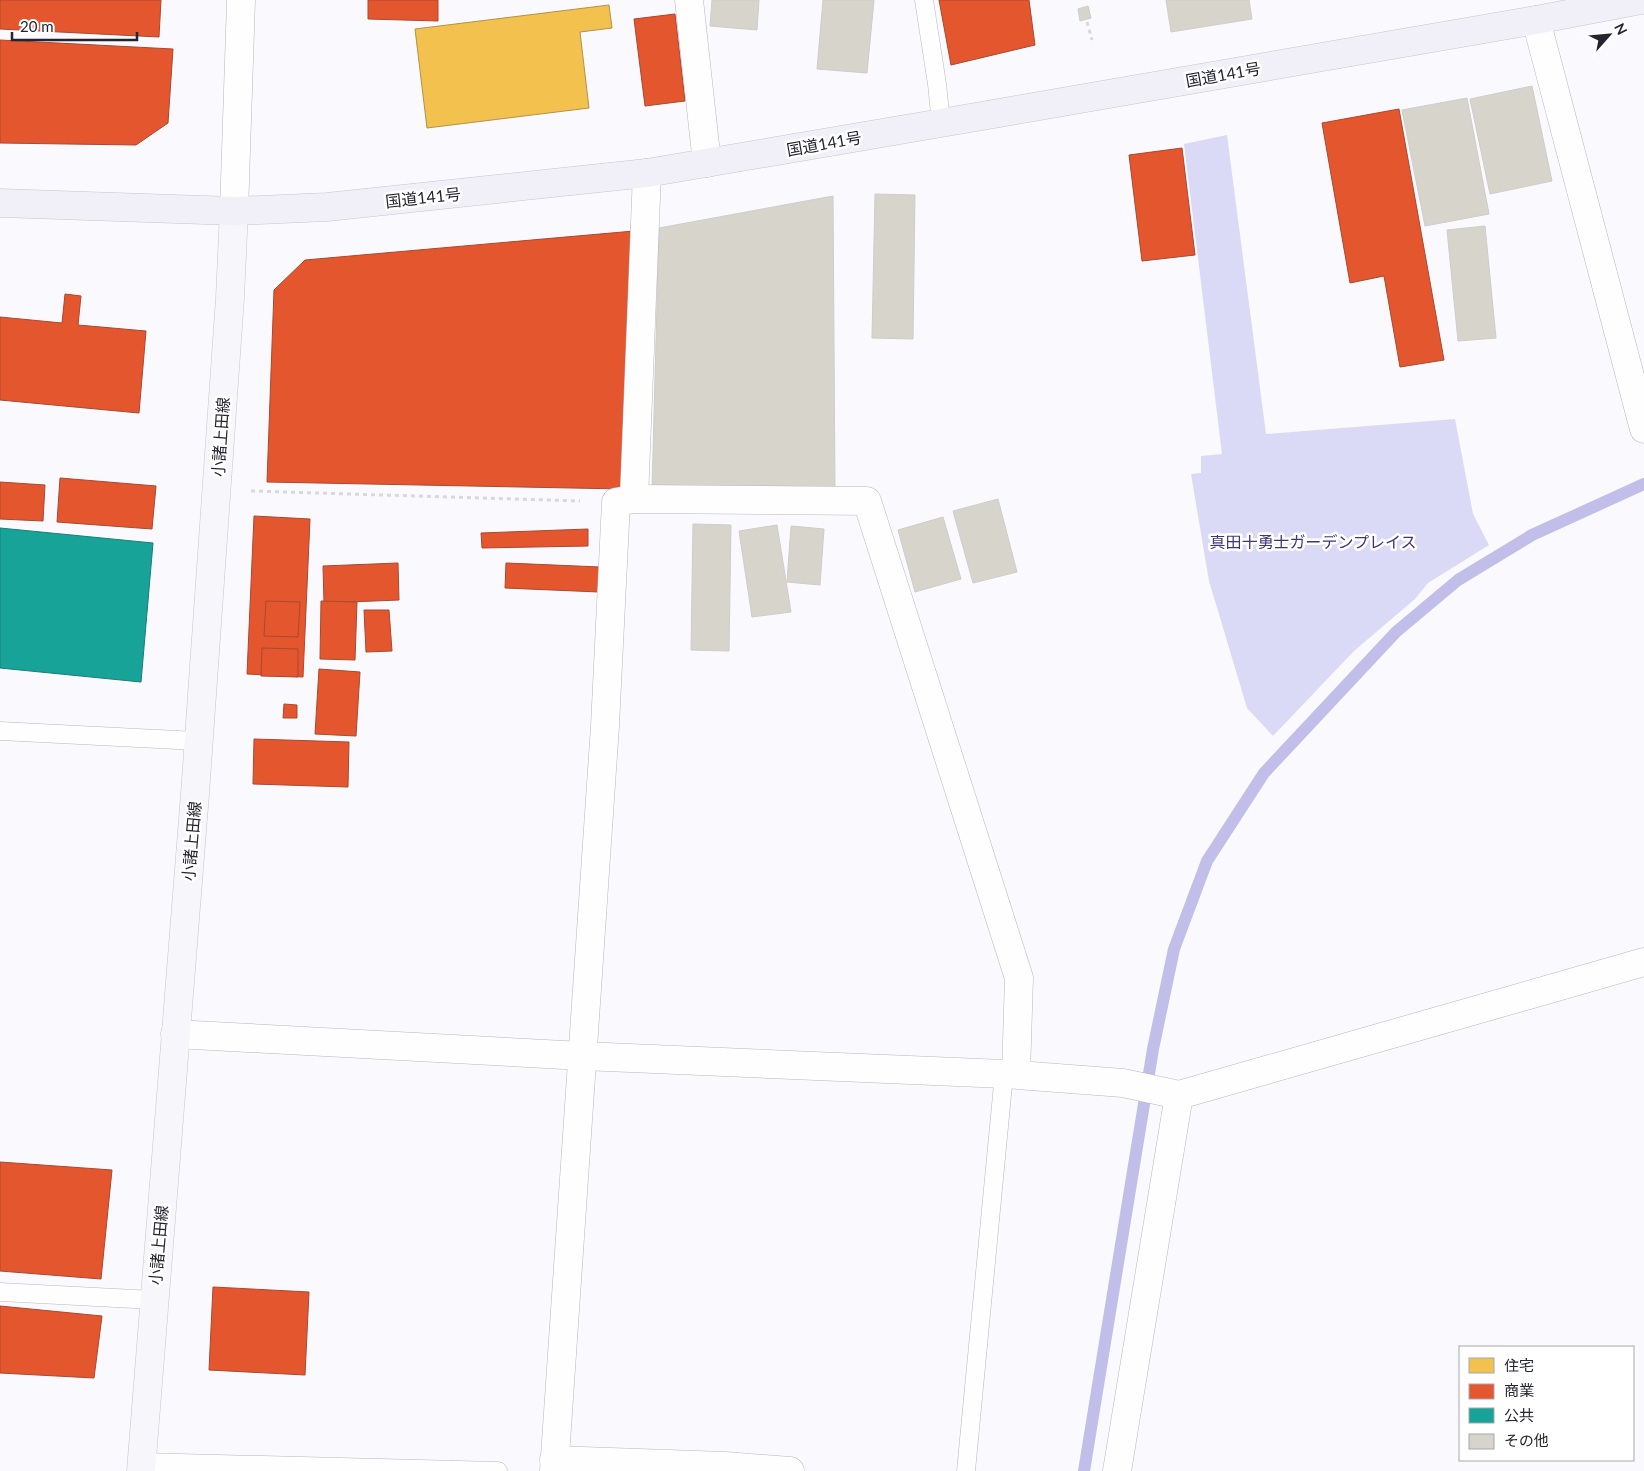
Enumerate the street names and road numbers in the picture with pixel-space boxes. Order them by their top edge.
street label: 国道141号 [1184,58,1262,90]
street label: 国道141号 [785,127,863,159]
street label: 国道141号 [384,184,462,210]
street label: 小諸上田線 [208,396,232,478]
street label: 小諸上田線 [178,800,204,882]
street label: 小諸上田線 [145,1204,171,1286]

